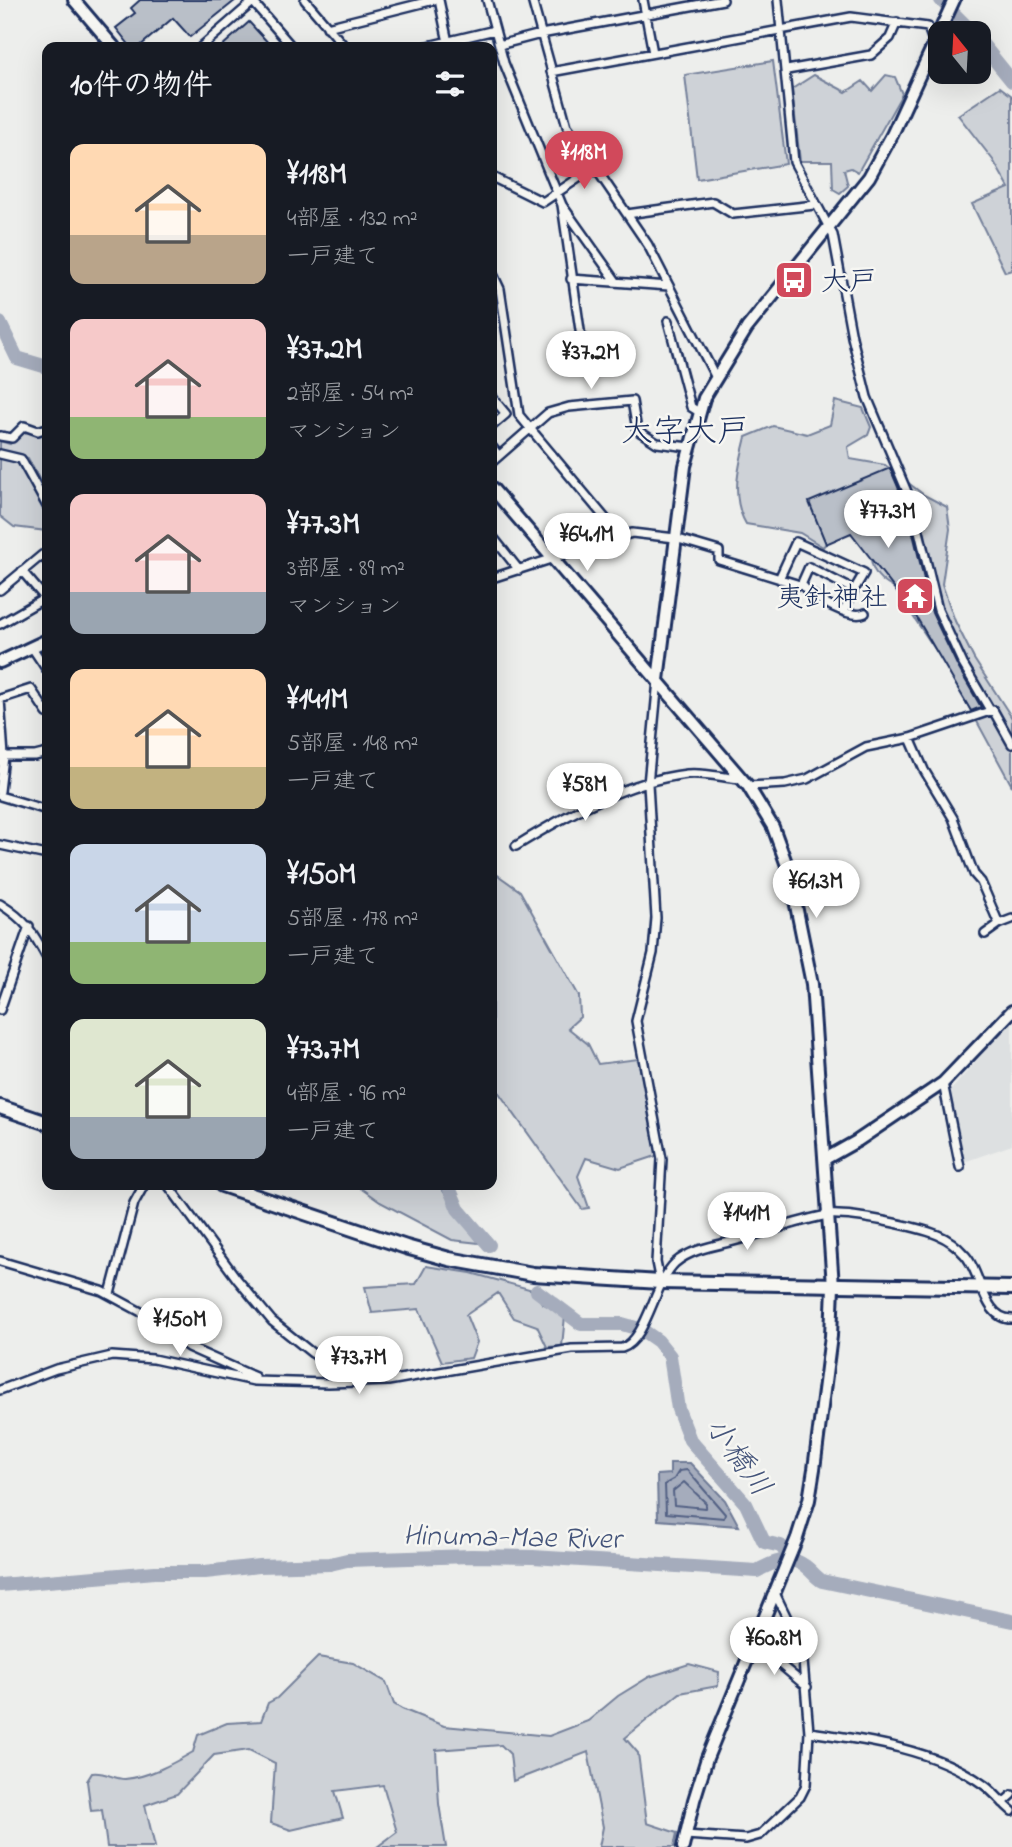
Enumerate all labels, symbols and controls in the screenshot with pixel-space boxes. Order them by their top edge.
north arrow [928,21,990,84]
map controls [928,21,991,84]
text: 10件の物件 [70,65,213,109]
icon: filters [431,65,469,103]
pin: ¥118M [535,132,633,191]
text: ¥118M [561,137,607,170]
text: ¥118M [287,154,347,198]
icon: home [126,172,210,256]
text: 4部屋 · 132 m² [287,203,418,236]
text: 一戸建て [287,241,379,274]
bus stop icon: 大戸 [773,259,815,301]
place label: 大戸 [821,263,877,304]
text: ¥37.2M [287,329,363,373]
pin: ¥37.2M [534,332,648,391]
text: ¥37.2M [562,337,620,370]
icon: home [126,347,210,431]
text: 2部屋 · 54 m² [287,378,414,411]
district label: 大字大戸 [621,410,749,457]
text: マンション [287,416,401,449]
pin: ¥77.3M [831,490,945,550]
text: ¥77.3M [860,496,916,529]
text: ¥77.3M [287,504,360,548]
pin: ¥64.1M [530,514,644,573]
text: ¥64.1M [560,519,614,552]
icon: home [126,522,210,606]
text: 3部屋 · 89 m² [287,553,405,586]
temple icon: 夷針神社 [894,575,936,617]
place label: 夷針神社 [776,579,888,620]
text: マンション [287,591,401,624]
text: ¥141M [287,679,348,723]
icon: home [126,697,210,781]
text: 5部屋 · 148 m² [287,728,418,761]
pin: ¥58M [544,764,626,823]
text: 一戸建て [287,766,379,799]
text: ¥58M [563,769,607,802]
text: ¥150M [287,854,357,898]
pin: ¥61.3M [759,860,873,920]
text: ¥61.3M [789,866,843,899]
icon: home [126,872,210,956]
text: 5部屋 · 178 m² [287,903,418,936]
text: 一戸建て [287,941,379,974]
text: ¥73.7M [287,1029,360,1073]
icon: home [126,1047,210,1131]
text: 4部屋 · 96 m² [287,1078,406,1111]
text: 一戸建て [287,1116,379,1149]
pin: ¥141M [698,1192,796,1252]
text: ¥141M [723,1198,771,1231]
pin: ¥150M [131,1298,229,1358]
text: ¥150M [153,1304,207,1337]
pin: ¥73.7M [302,1336,416,1396]
text: ¥73.7M [331,1342,387,1375]
water label: 小橋川 [692,1408,781,1507]
water label: Hinuma-Mae River [403,1515,625,1563]
pin: ¥60.8M [717,1618,831,1677]
text: ¥60.8M [746,1623,802,1656]

